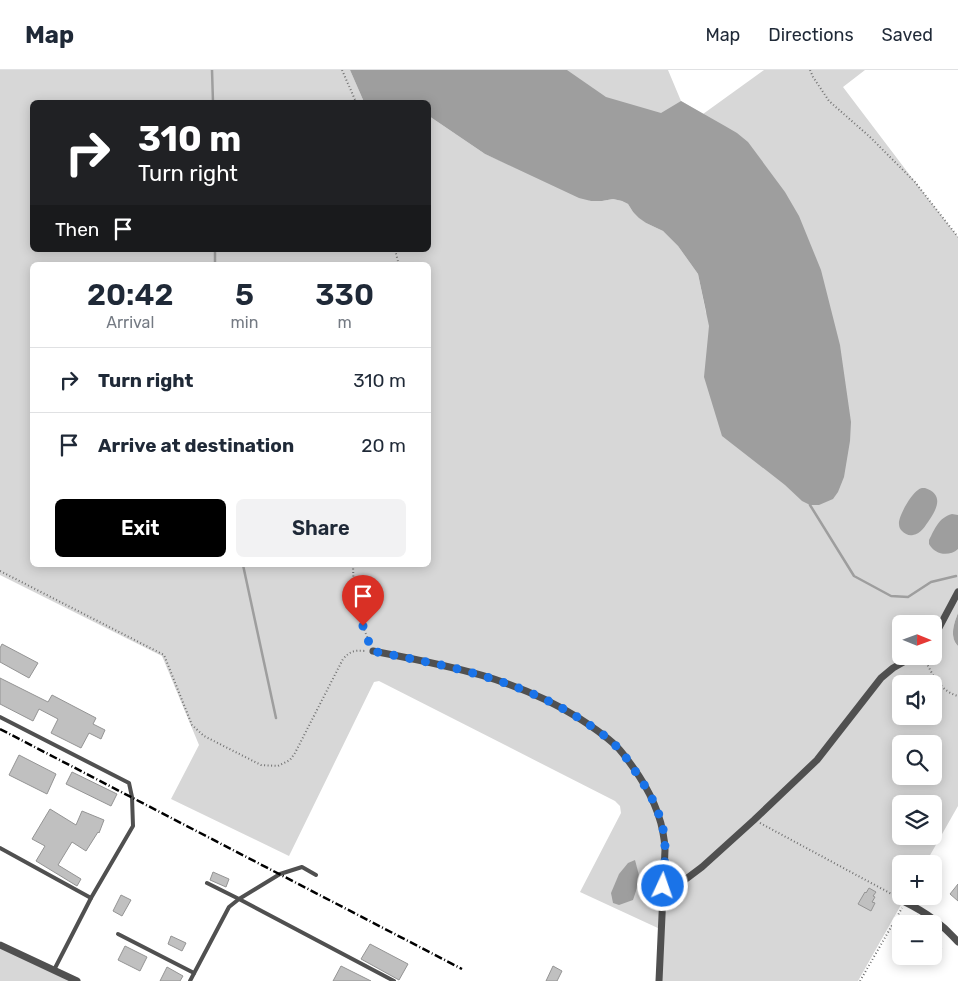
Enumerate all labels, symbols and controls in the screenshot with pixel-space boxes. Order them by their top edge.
text: Map [25,21,74,49]
text: Map [705,24,740,46]
text: Directions [768,24,854,46]
text: Saved [882,24,933,46]
text: 310 m [138,118,241,160]
icon: right [55,120,120,185]
text: Turn right [138,160,238,187]
icon: arrive [109,215,137,243]
text: Then [55,218,99,241]
text: 20:42 [87,277,174,313]
text: 5 [235,277,254,313]
text: 330 [315,277,374,313]
text: Arrival [106,313,154,332]
text: min [231,313,258,332]
text: m [338,313,352,332]
icon: right [55,366,83,394]
text: Turn right [98,369,193,392]
text: 310 m [353,369,406,392]
icon: arrive [55,431,83,459]
text: Arrive at destination [98,434,294,457]
text: 20 m [361,434,406,457]
button: Exit [55,499,226,557]
button: Share [236,499,406,557]
pin [342,575,384,626]
icon: arrive [349,582,377,610]
north arrow [892,615,942,665]
map controls [892,615,942,965]
button: sound [892,675,942,725]
button: search [892,735,942,785]
button: layers [892,795,942,845]
button: + [892,855,942,905]
position arrow [636,859,688,911]
button: − [892,915,942,965]

